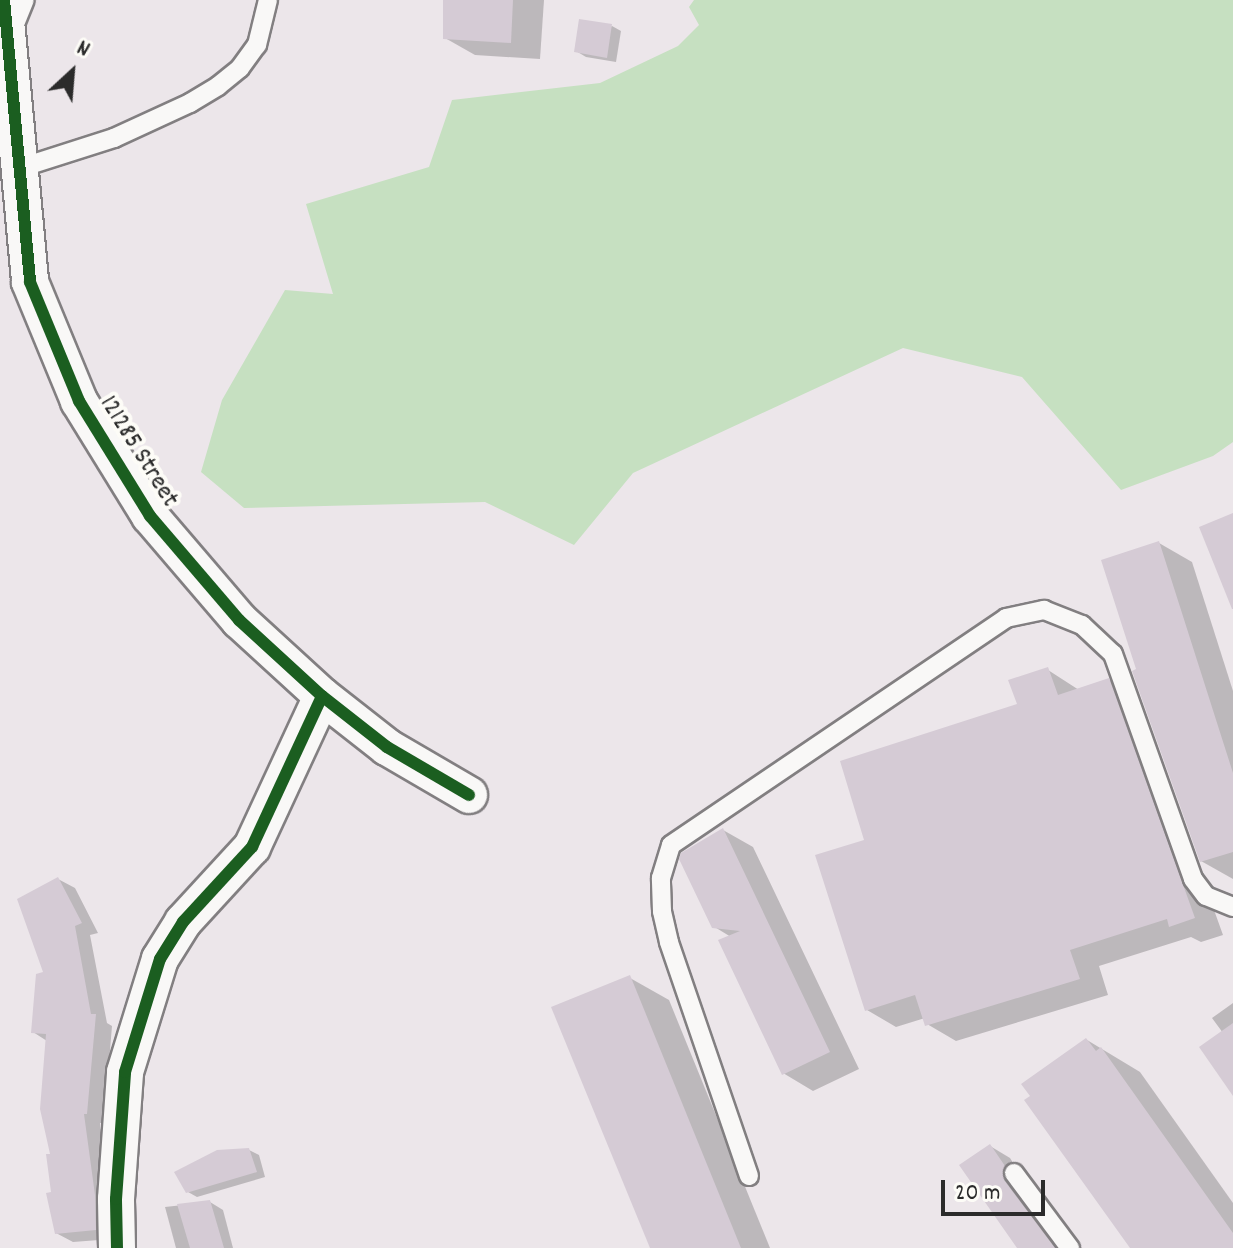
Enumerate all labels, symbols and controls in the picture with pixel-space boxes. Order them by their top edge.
north arrow [32,32,112,112]
text: N [71,34,94,66]
street label: 121285 Street [91,390,185,514]
scale bar [945,1164,1049,1214]
text: 20 m [955,1177,1001,1211]

